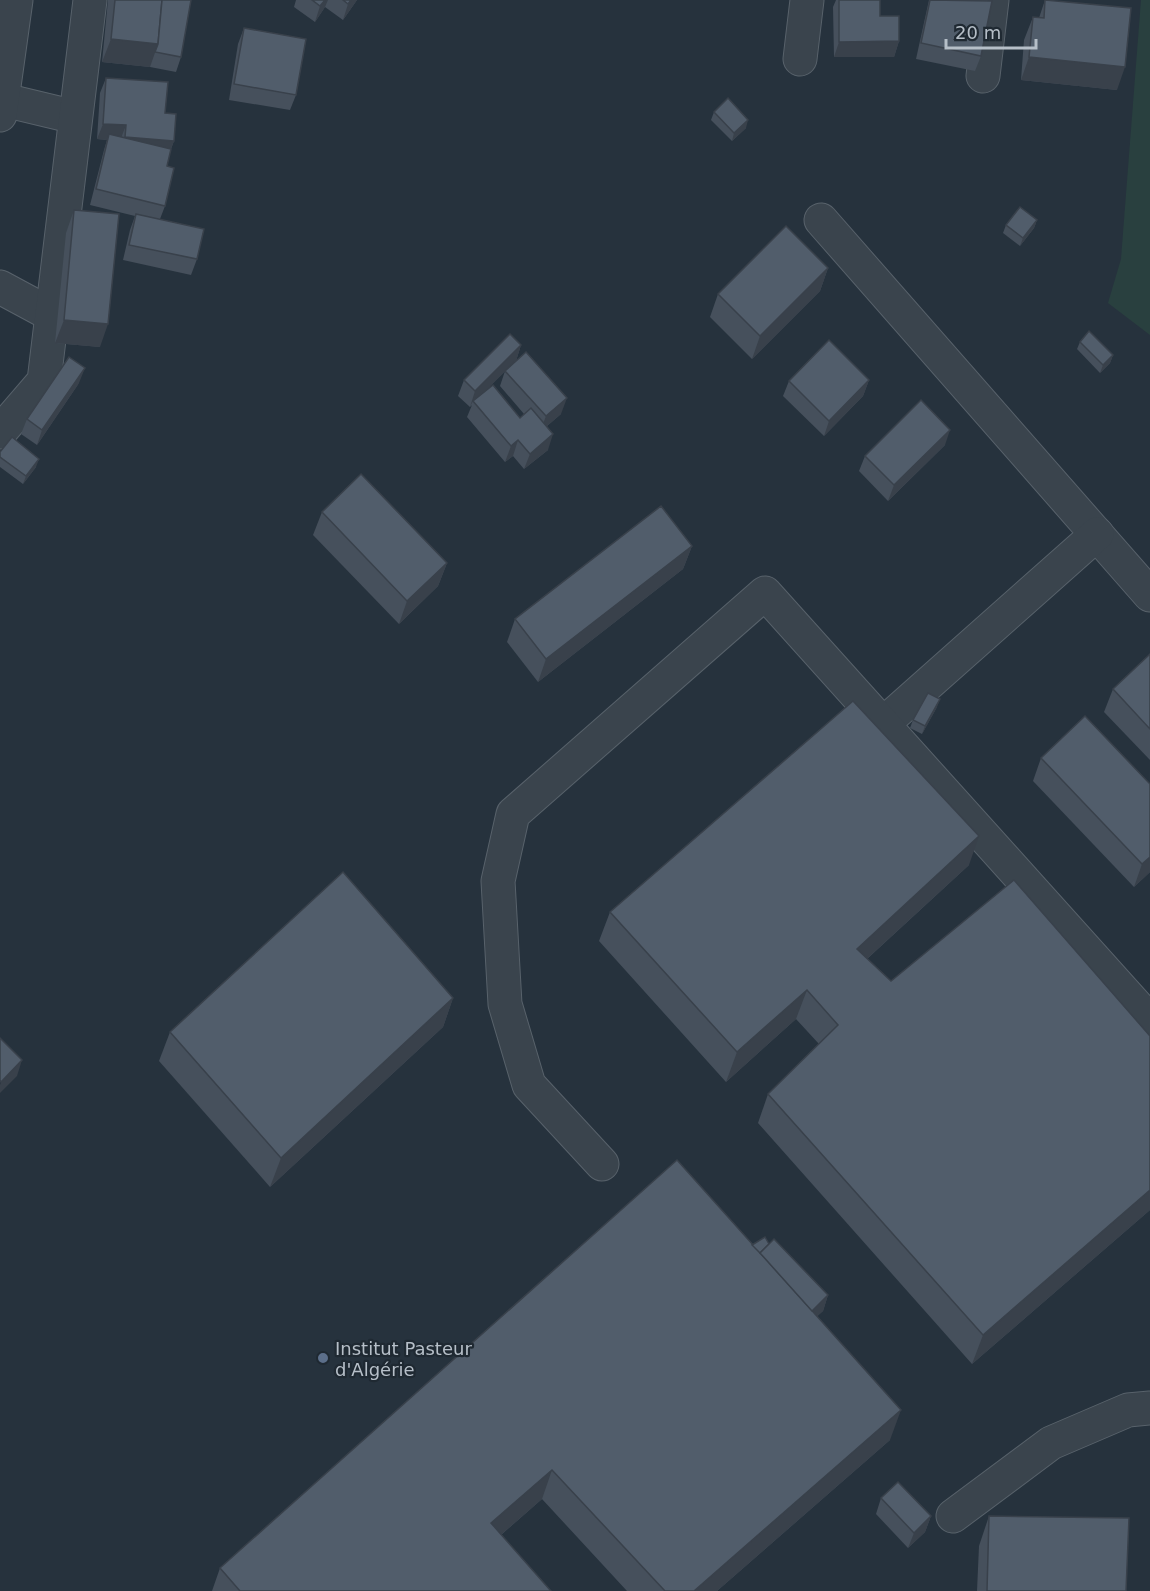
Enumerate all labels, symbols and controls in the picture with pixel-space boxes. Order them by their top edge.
scale bar [946,12,1036,50]
text: 20 m [955,22,1001,43]
place label: Institut Pasteur d'Algérie [335,1338,472,1380]
marker: Institut Pasteur d'Algérie [316,1351,330,1365]

